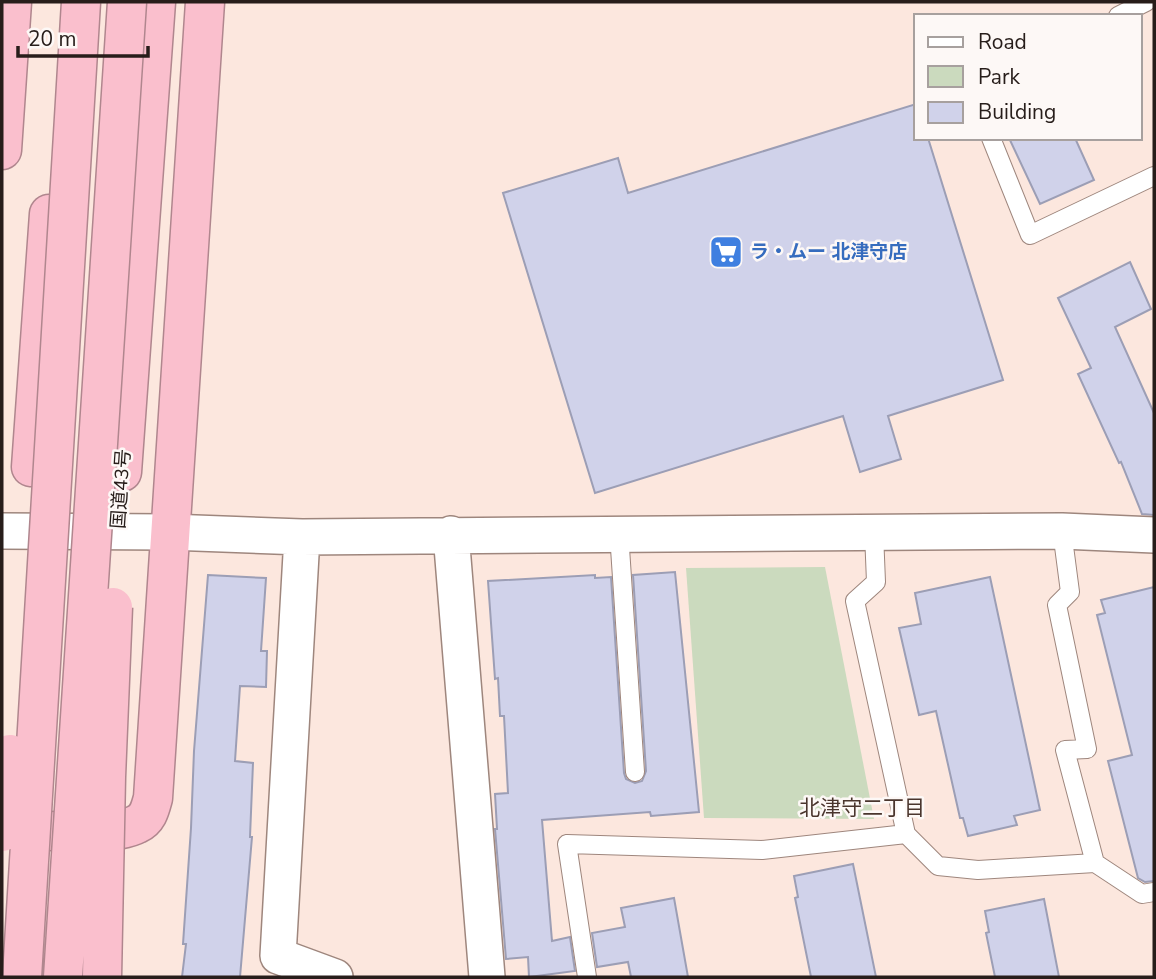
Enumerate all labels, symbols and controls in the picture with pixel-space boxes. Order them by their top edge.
scale bar [18,14,147,58]
legend [914,14,1142,140]
text: 20 m [28,25,77,53]
text: Road [978,28,1027,56]
text: Park [978,63,1020,91]
text: Building [978,98,1056,126]
supermarket icon: ラ・ムー 北津守店 [707,233,745,271]
place label: ラ・ムー 北津守店 [750,239,907,265]
street label: 国道43号 [105,448,137,530]
district label: 北津守二丁目 [799,794,925,822]

